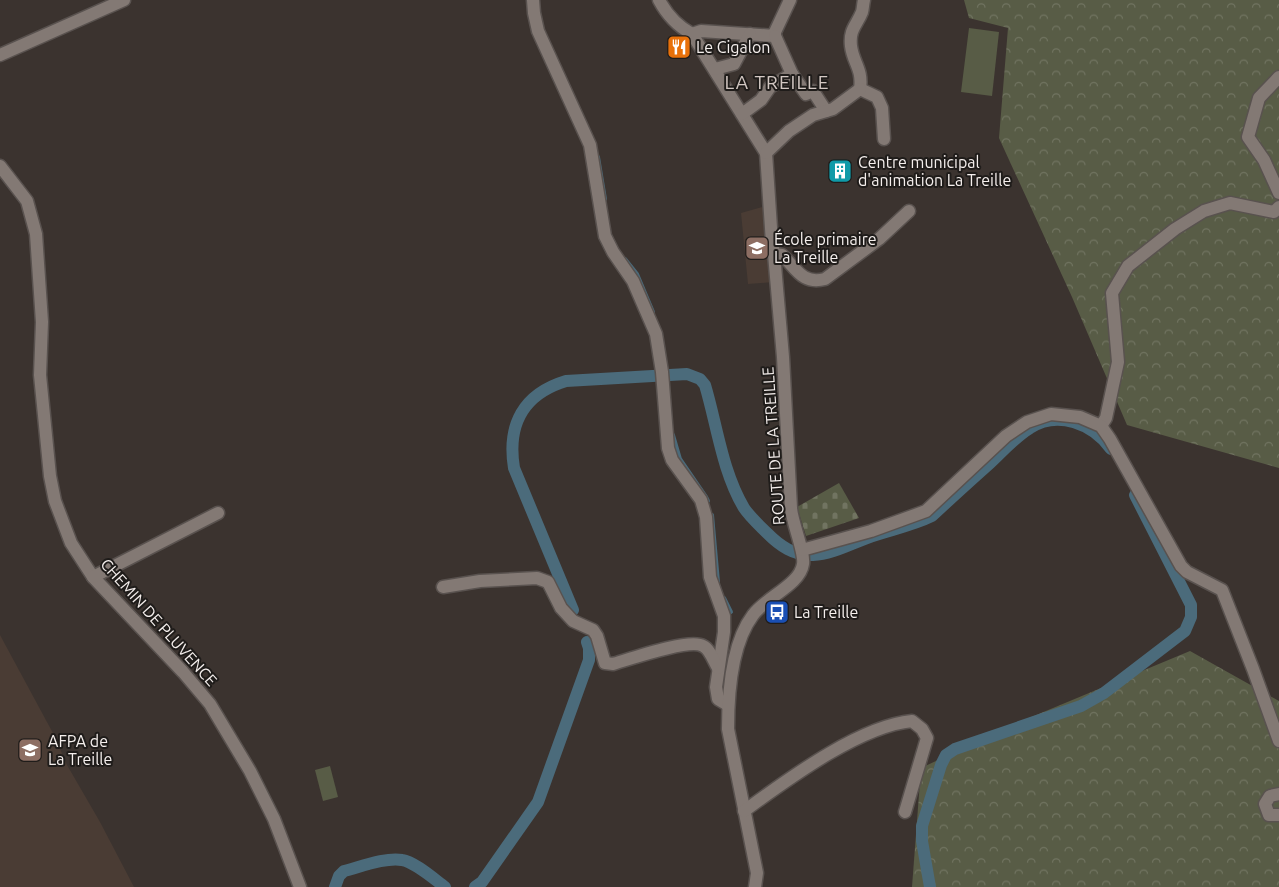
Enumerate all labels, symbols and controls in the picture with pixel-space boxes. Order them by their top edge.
restaurant icon: Le Cigalon [666,34,692,60]
place label: Le Cigalon [696,38,770,56]
district label: LA TREILLE [725,71,829,93]
place label: Centre municipal d'animation La Treille [858,153,1011,189]
building icon: Centre municipal d'animation La Treille [827,158,853,184]
place label: École primaire La Treille [774,228,877,266]
school or university icon: École primaire La Treille [744,235,770,261]
street label: ROUTE DE LA TREILLE [758,366,788,526]
street label: CHEMIN DE PLUVENCE [97,555,221,689]
bus stop icon: La Treille [764,599,790,625]
place label: La Treille [794,603,858,621]
place label: AFPA de La Treille [48,732,112,768]
school or university icon: AFPA de La Treille [17,737,43,763]

